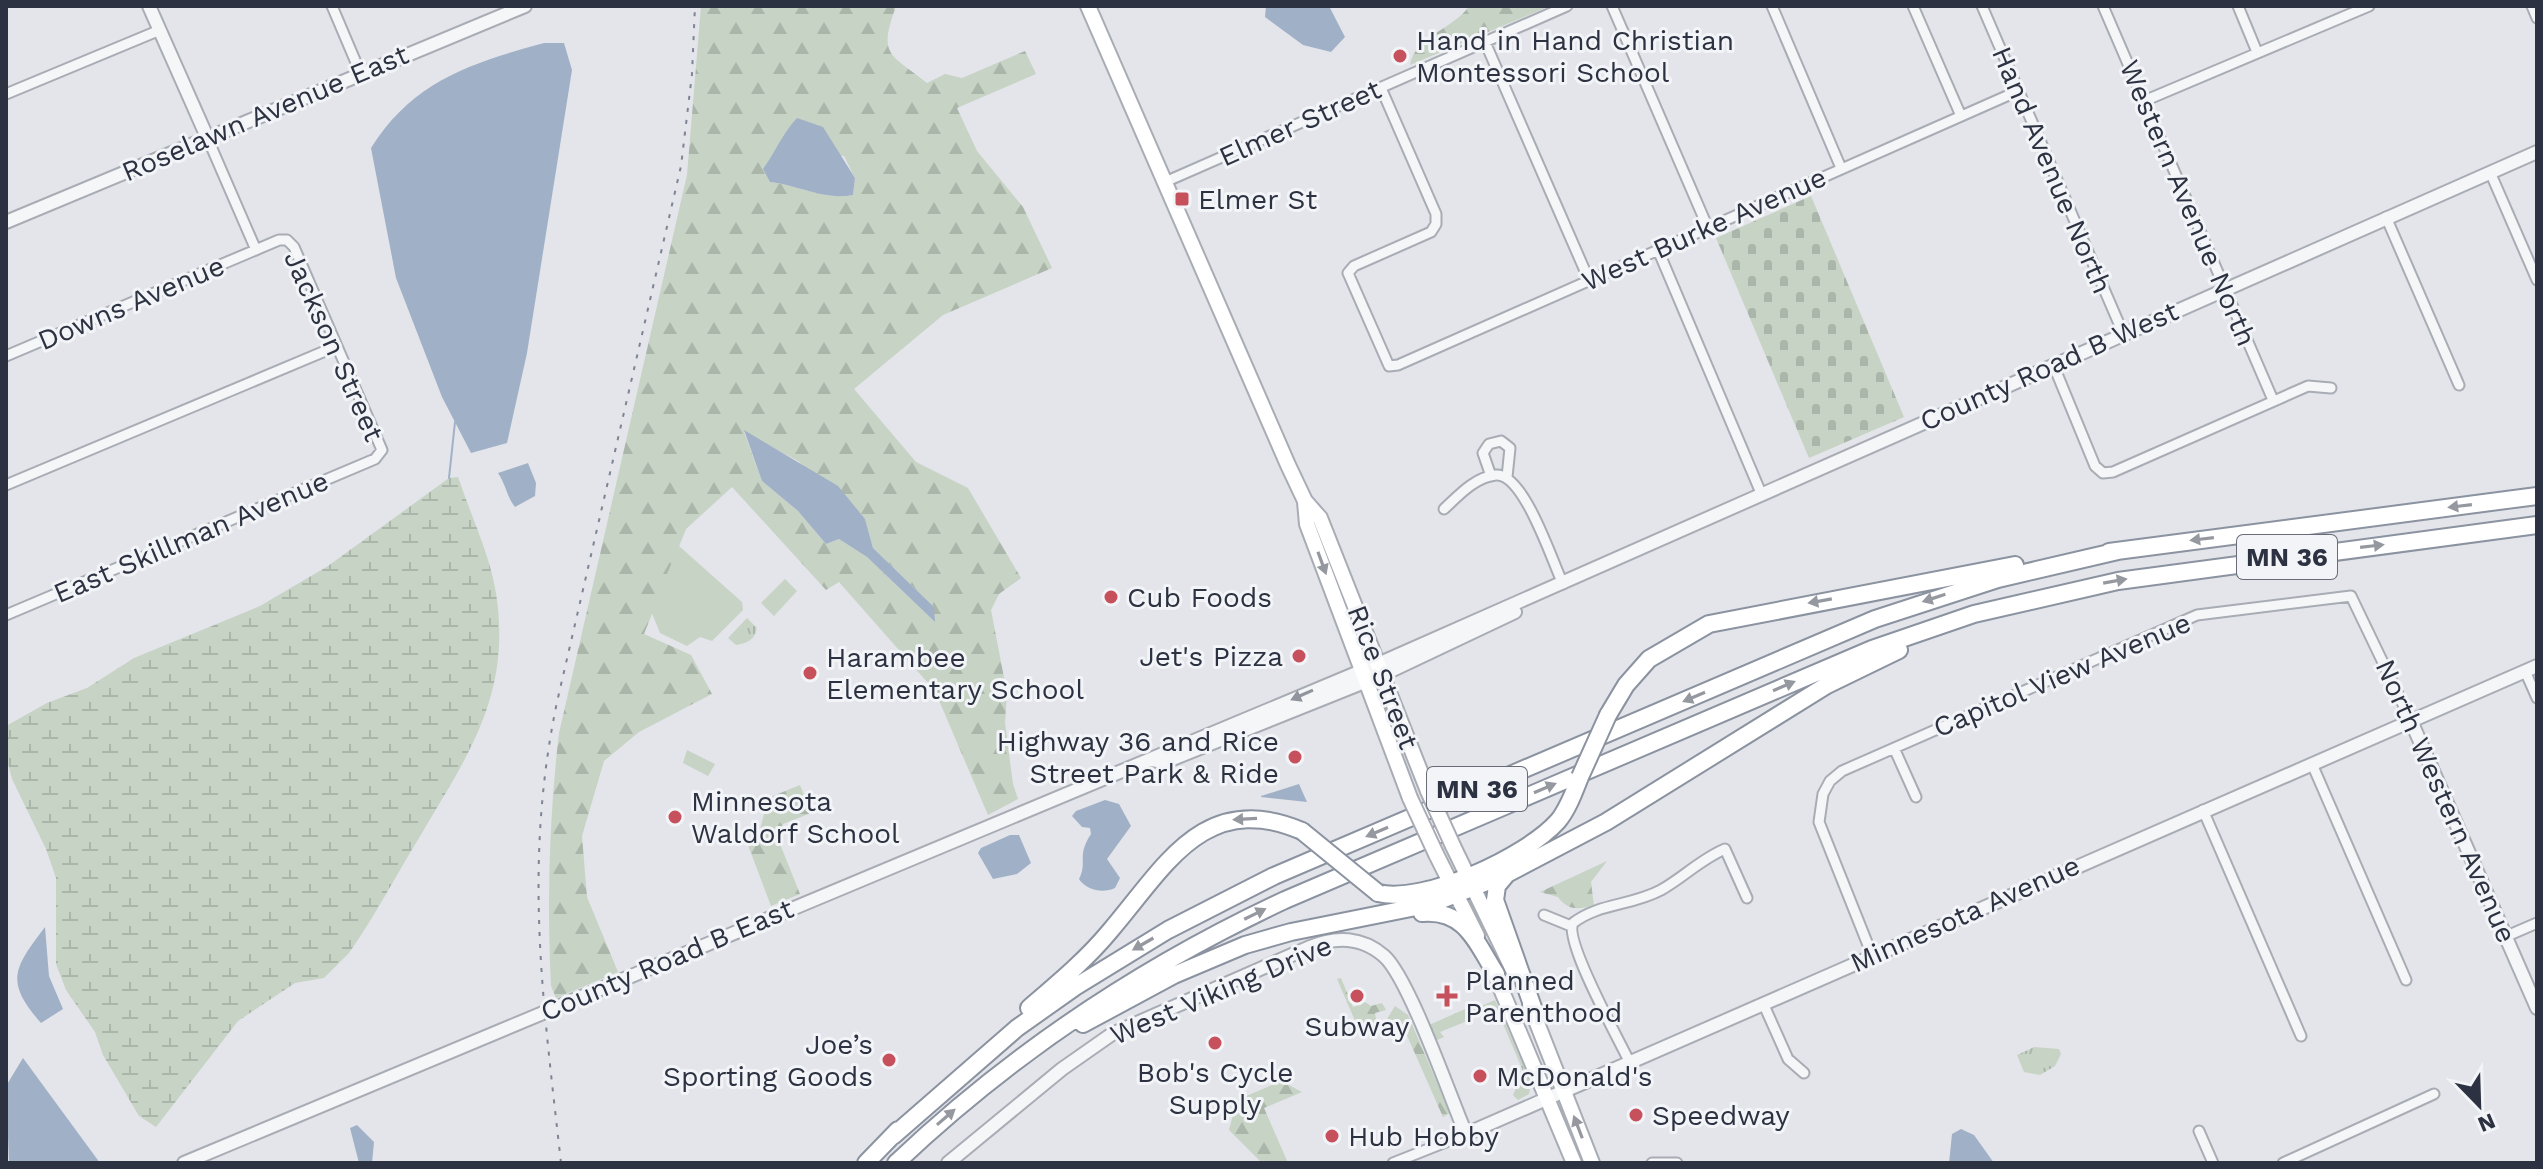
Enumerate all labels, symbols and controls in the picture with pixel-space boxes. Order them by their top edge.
place label: Hand in Hand Christian Montessori School [1416,24,1734,89]
street label: Roselawn Avenue East [117,38,413,188]
street label: Hand Avenue North [1985,42,2119,298]
marker: Hand in Hand Christian Montessori School [1391,47,1409,65]
street label: Western Avenue North [2113,55,2263,351]
street label: Elmer Street [1214,72,1386,173]
street label: West Burke Avenue [1577,160,1831,298]
place label: Elmer St [1198,183,1318,216]
marker: Elmer St [1173,190,1191,208]
street label: Jackson Street [277,246,391,447]
street label: Downs Avenue [33,249,229,357]
street label: County Road B West [1915,294,2183,438]
street label: East Skillman Avenue [49,464,333,610]
one-way arrow [2447,500,2472,513]
one-way arrow [2189,532,2214,545]
road number: MN 36 [2237,535,2337,579]
one-way arrow [2360,540,2385,553]
one-way arrow [1316,551,1328,575]
one-way arrow [2102,575,2127,587]
place label: Cub Foods [1127,581,1272,614]
marker: Cub Foods [1102,588,1120,606]
one-way arrow [1922,593,1946,605]
one-way arrow [1808,595,1833,607]
street label: Rice Street [1340,600,1426,754]
street label: Capitol View Avenue [1928,606,2196,744]
place label: Jet's Pizza [1139,640,1283,673]
place label: Harambee Elementary School [826,641,1084,706]
marker: Jet's Pizza [1290,647,1308,665]
street label: North Western Avenue [2369,654,2523,948]
marker: Harambee Elementary School [801,664,819,682]
one-way arrow [1772,679,1796,692]
one-way arrow [1290,689,1313,702]
one-way arrow [1682,690,1705,703]
place label: Highway 36 and Rice Street Park & Ride [997,725,1279,790]
marker: Highway 36 and Rice Street Park & Ride [1286,748,1304,766]
road number: MN 36 [1427,767,1527,811]
one-way arrow [1533,782,1557,795]
place label: Minnesota Waldorf School [691,785,900,850]
marker: Minnesota Waldorf School [666,808,684,826]
one-way arrow [1233,813,1258,826]
one-way arrow [1365,825,1389,838]
street label: Minnesota Avenue [1845,849,2085,979]
street label: County Road B East [536,892,799,1028]
one-way arrow [1243,907,1267,921]
street label: West Viking Drive [1105,928,1337,1052]
one-way arrow [1132,937,1154,951]
place label: Planned Parenthood [1465,964,1622,1029]
marker: Planned Parenthood [1436,985,1458,1007]
marker: Subway [1348,987,1366,1005]
place label: Subway [1305,1010,1410,1043]
place label: Joe’s Sporting Goods [663,1028,873,1093]
marker: Bob's Cycle Supply [1206,1034,1224,1052]
marker: Joe’s Sporting Goods [880,1051,898,1069]
place label: Bob's Cycle Supply [1137,1056,1293,1121]
place label: McDonald's [1496,1060,1653,1093]
north arrow [2439,1065,2519,1145]
marker: McDonald's [1471,1067,1489,1085]
place label: Speedway [1652,1099,1790,1132]
marker: Speedway [1627,1106,1645,1124]
text: N [2474,1108,2499,1138]
one-way arrow [936,1109,956,1126]
one-way arrow [1571,1115,1584,1139]
place label: Hub Hobby [1348,1120,1500,1153]
marker: Hub Hobby [1323,1127,1341,1145]

